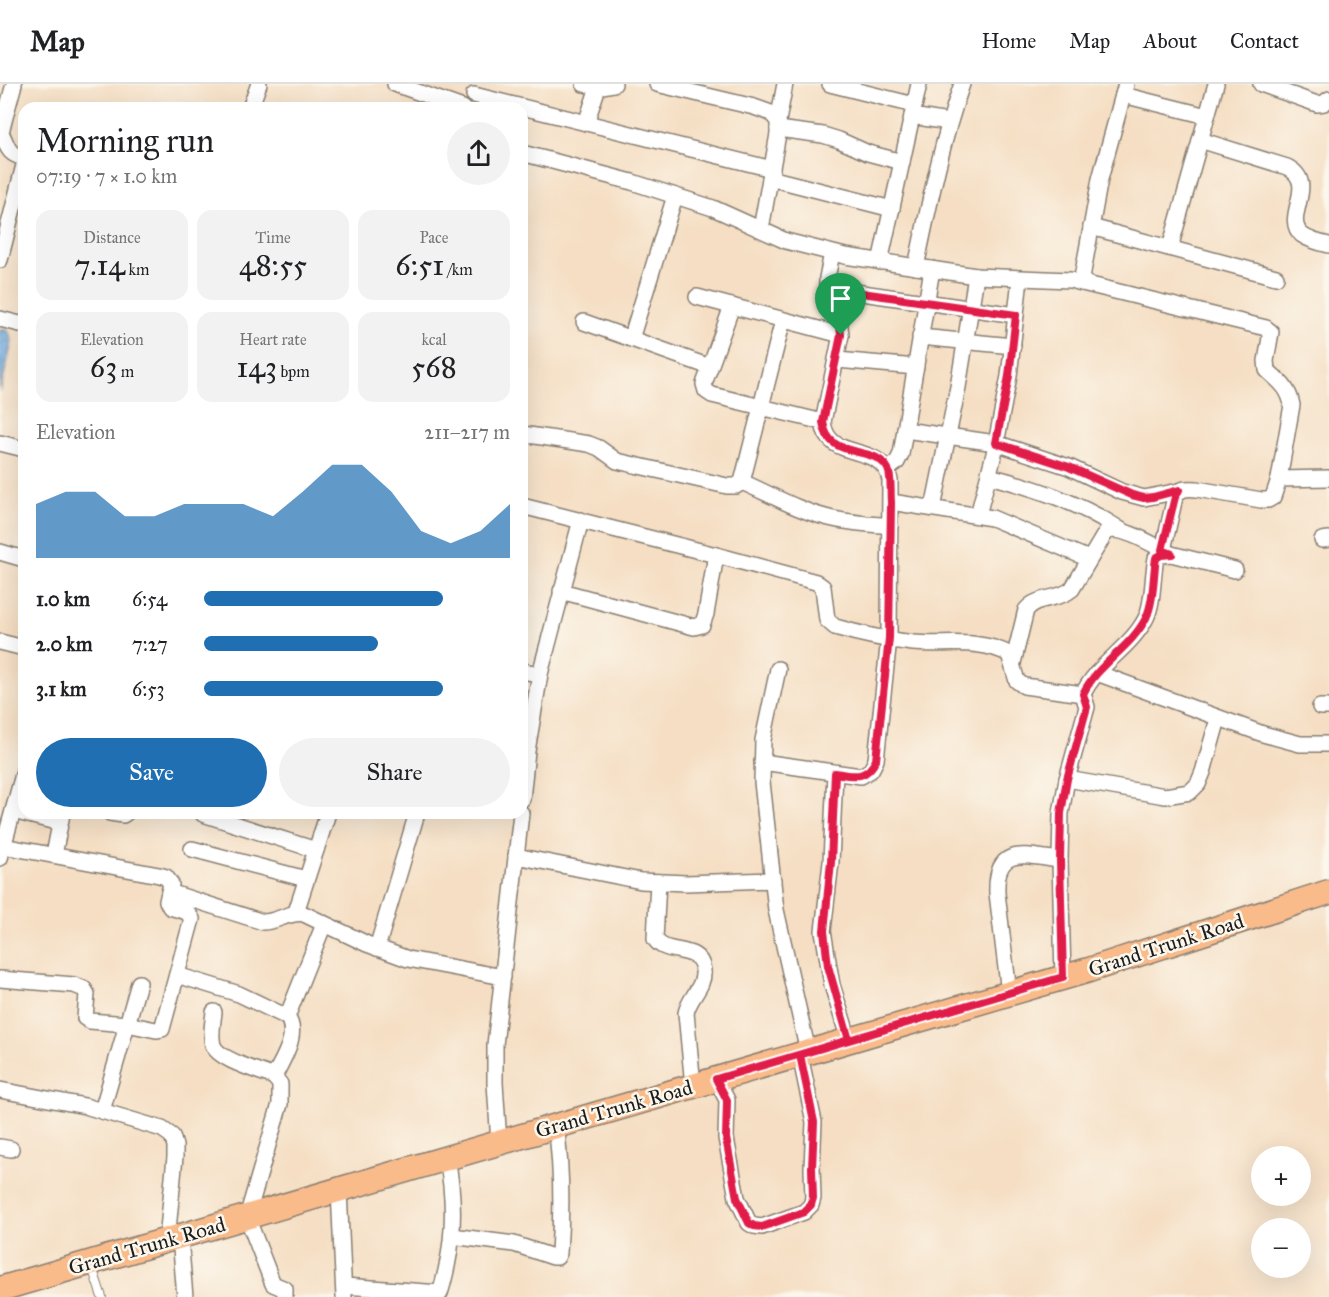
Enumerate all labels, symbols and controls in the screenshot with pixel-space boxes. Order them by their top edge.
text: Map [30,24,85,59]
text: Home [981,28,1036,54]
text: Map [1069,28,1110,54]
text: About [1143,28,1197,54]
text: Contact [1230,28,1299,54]
text: Morning run [36,121,214,161]
button: share [447,122,510,185]
text: 07:19 · 7 × 1.0 km [36,164,177,188]
text: Distance [83,228,141,247]
text: Time [255,228,291,247]
text: Pace [419,228,449,247]
text: 7.14 [75,247,125,283]
text: 48:55 [239,247,307,283]
text: 6:51 [395,247,444,283]
text: km [125,260,149,279]
text: /km [444,260,473,279]
pin [815,273,866,335]
icon: arrive [824,282,857,315]
text: Elevation [80,330,144,349]
text: Heart rate [239,330,307,349]
text: kcal [421,330,447,349]
text: 63 [90,349,117,385]
text: 143 [236,349,277,385]
text: 568 [411,349,457,385]
text: m [117,362,134,381]
text: bpm [277,362,310,381]
text: Elevation [36,420,115,444]
text: 211–217 m [424,420,510,444]
text: 1.0 km [36,587,90,611]
text: 6:54 [132,587,167,611]
text: 2.0 km [36,632,92,656]
text: 7:27 [132,632,168,656]
text: 3.1 km [36,677,86,701]
text: 6:53 [132,677,165,701]
button: Save [36,738,267,807]
button: Share [279,738,510,807]
street label: Grand Trunk Road [1085,907,1247,982]
street label: Grand Trunk Road [533,1074,696,1144]
map controls [1251,1146,1311,1278]
button: + [1251,1146,1311,1206]
street label: Grand Trunk Road [66,1211,229,1281]
button: − [1251,1218,1311,1278]

